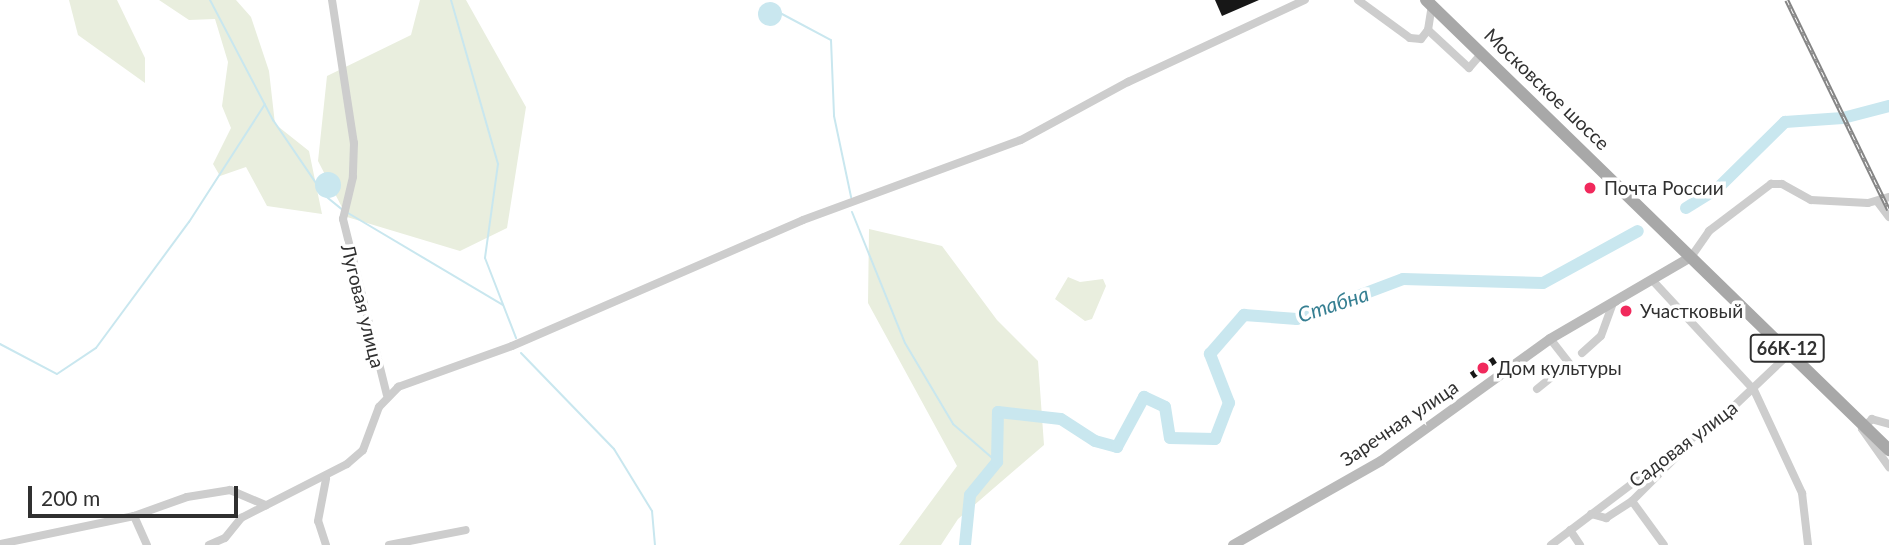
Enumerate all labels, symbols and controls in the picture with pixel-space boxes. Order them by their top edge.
street label: Московское шоссе [1480,23,1614,155]
place label: Почта России [1604,177,1724,199]
marker: Почта России [1582,180,1598,196]
street label: Луговая улица [337,242,389,370]
water label: Стабна [1294,281,1372,327]
place label: Участковый [1640,300,1743,322]
marker: Участковый [1618,303,1634,319]
road number: 66К-12 [1748,334,1826,362]
place label: Дом культуры [1497,357,1622,379]
marker: Дом культуры [1475,360,1491,376]
street label: Заречная улица [1336,375,1462,471]
street label: Садовая улица [1624,396,1742,492]
scale bar [32,472,242,516]
text: 200 m [41,485,100,510]

